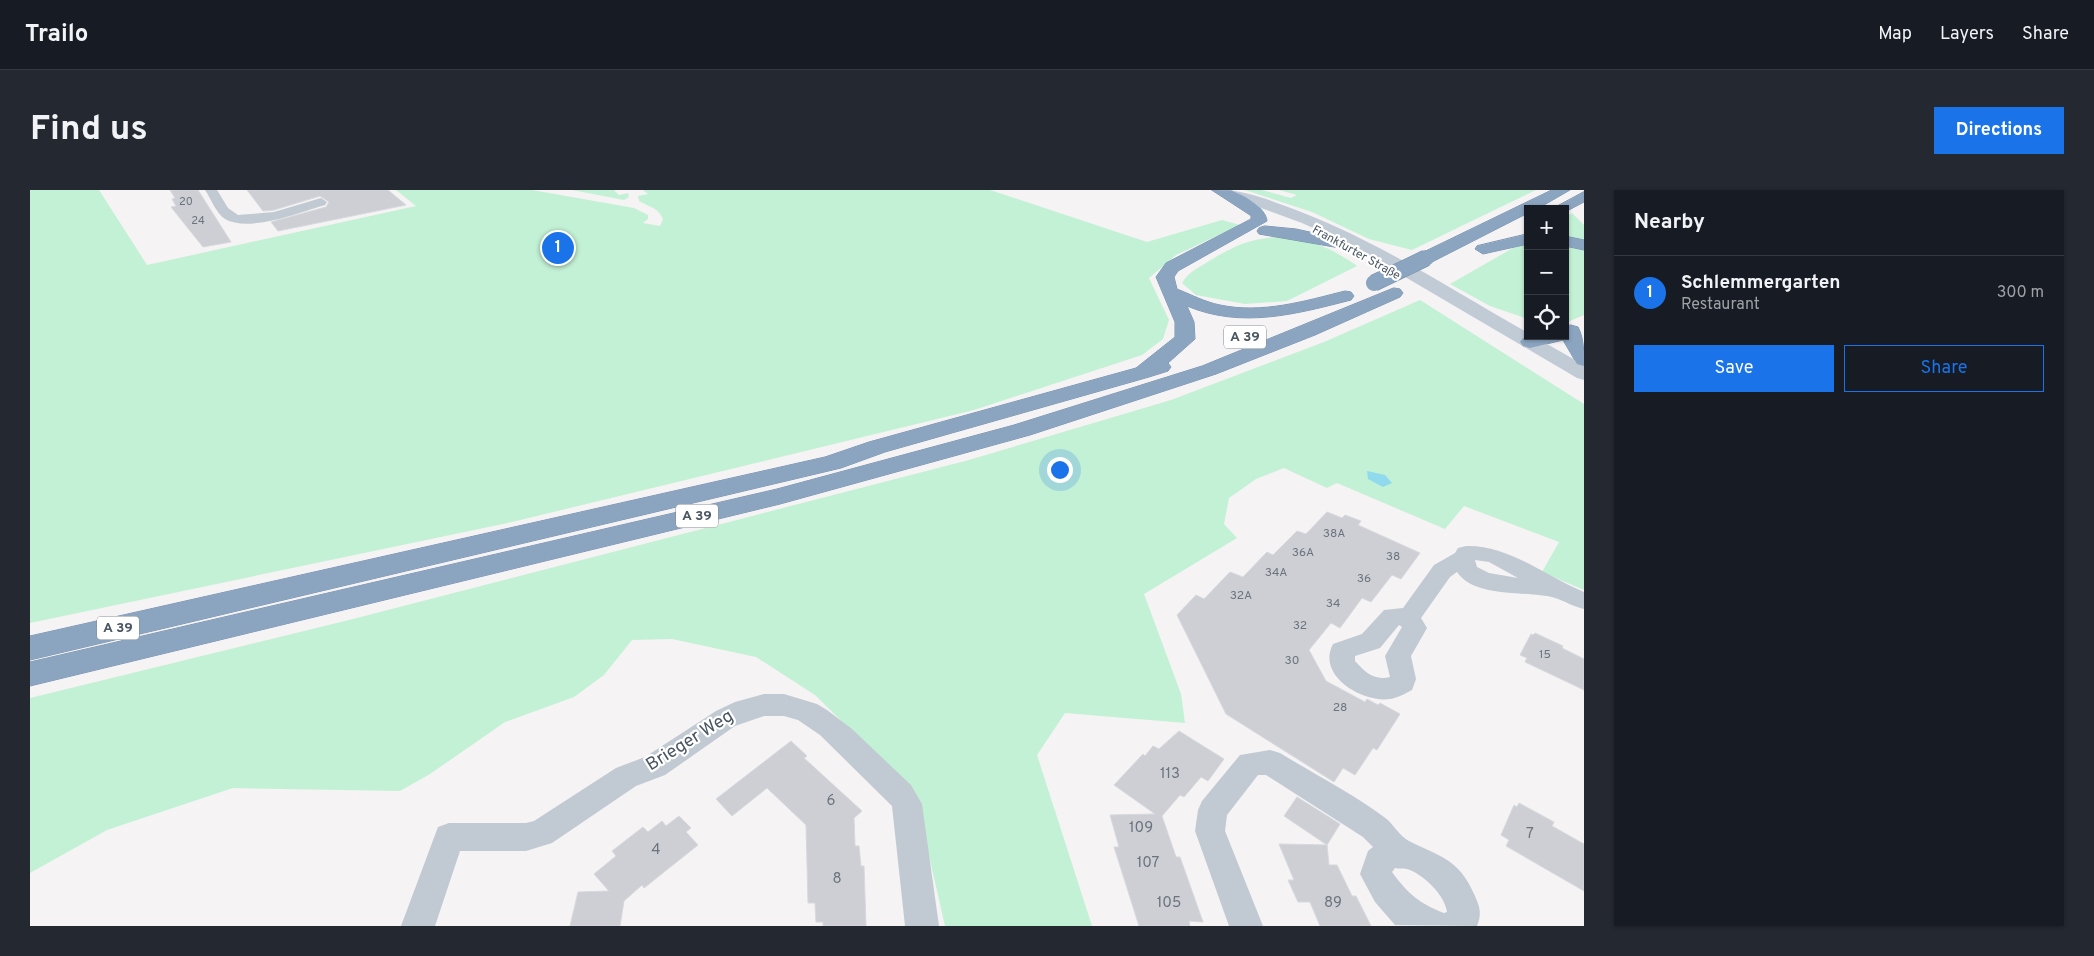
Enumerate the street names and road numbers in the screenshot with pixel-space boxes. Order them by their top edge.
street label: Frankfurter Straße [1309,222,1403,284]
road number: A 39 [1224,326,1266,348]
road number: A 39 [676,504,718,528]
road number: A 39 [97,616,139,639]
street label: Brieger Weg [642,705,738,777]

